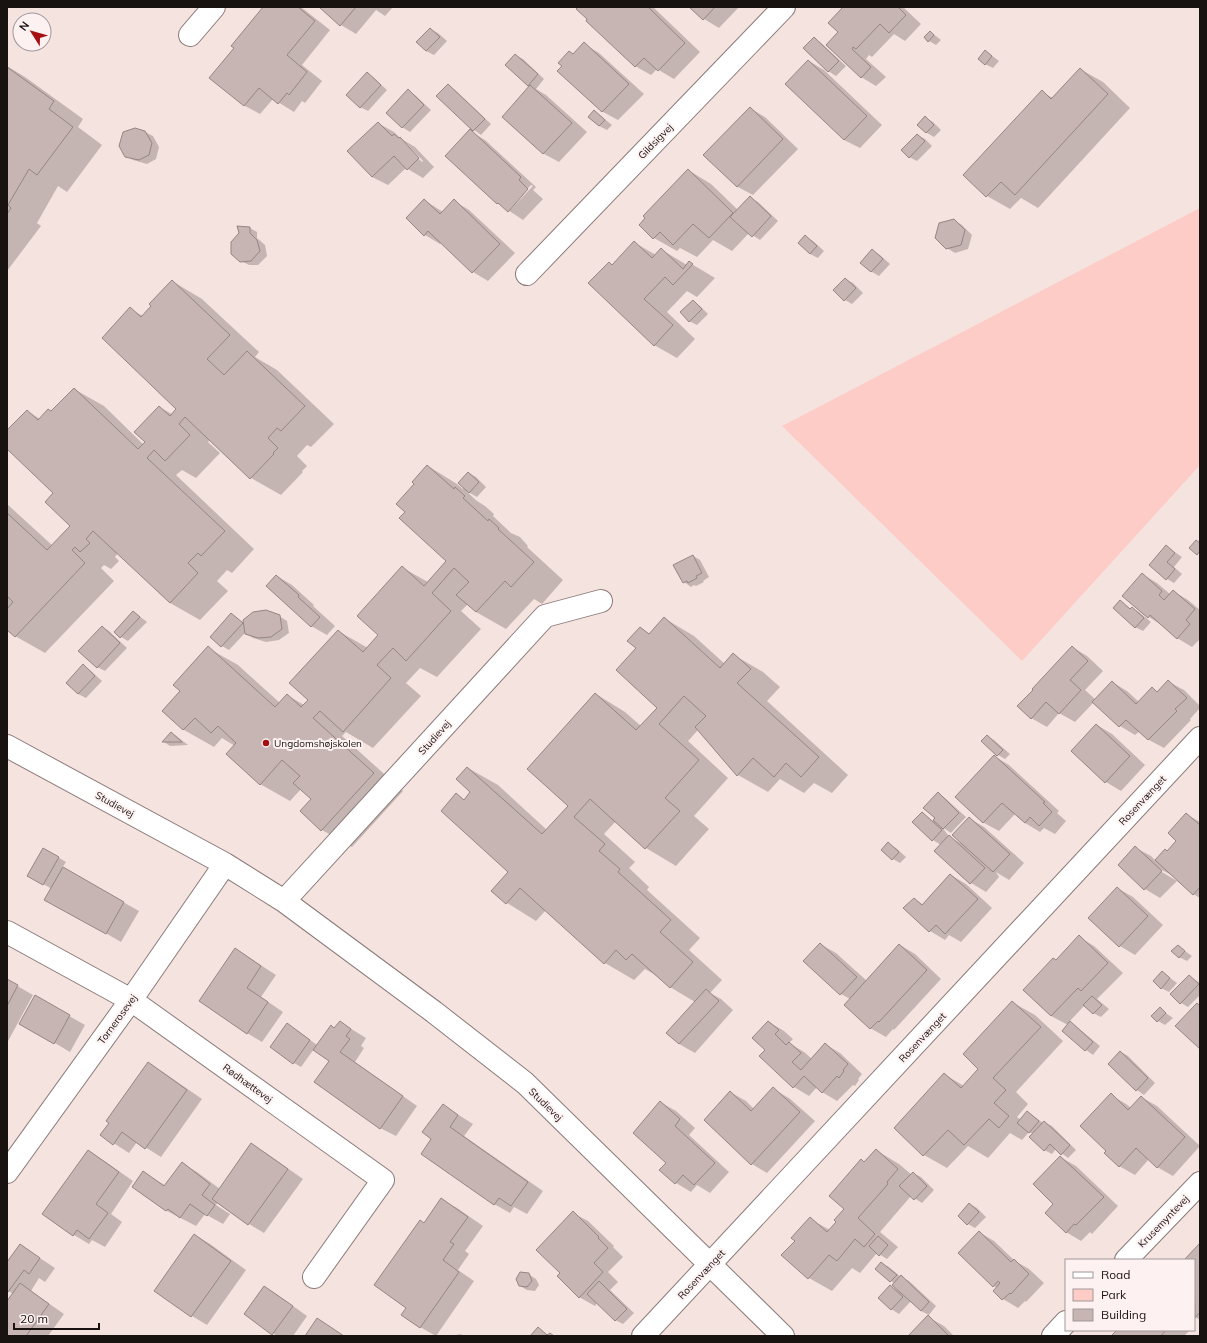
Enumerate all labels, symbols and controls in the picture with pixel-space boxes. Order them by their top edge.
north arrow [12,12,52,52]
text: N [16,18,32,34]
street label: Gildsigvej [635,121,675,162]
street label: Studievej [415,717,453,757]
place label: Ungdomshøjskolen [274,737,362,750]
marker: Ungdomshøjskolen [261,738,271,748]
street label: Rosenvænget [1116,772,1169,828]
street label: Studievej [93,788,136,820]
street label: Tornerosevej [95,992,140,1047]
street label: Rosenvænget [896,1009,949,1065]
street label: Rødhættevej [220,1061,275,1106]
street label: Studievej [526,1085,565,1124]
street label: Krusemyntevej [1135,1192,1192,1250]
street label: Rosenvænget [675,1246,728,1302]
legend [1065,1259,1195,1331]
text: Road [1101,1267,1130,1282]
text: Park [1101,1287,1127,1302]
scale bar [14,1305,99,1331]
text: Building [1101,1307,1146,1322]
text: 20 m [20,1311,48,1326]

